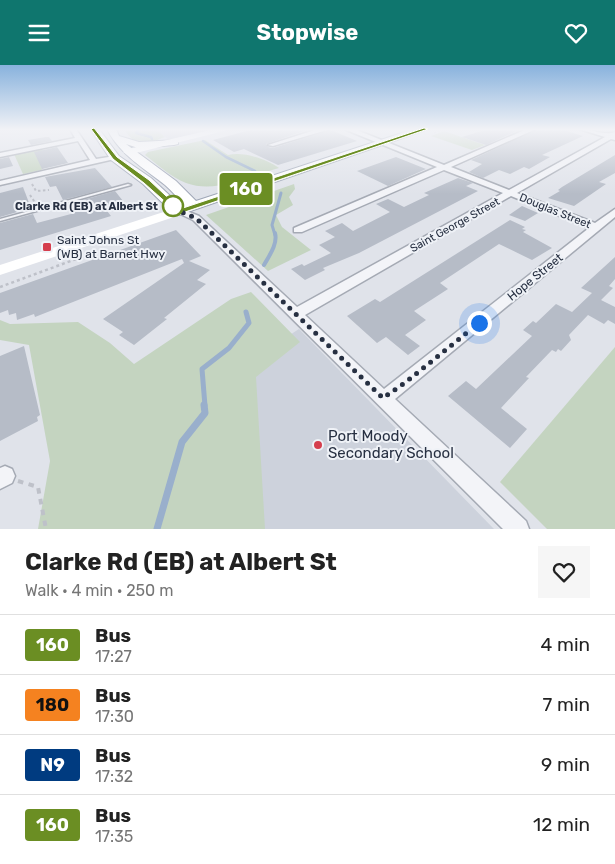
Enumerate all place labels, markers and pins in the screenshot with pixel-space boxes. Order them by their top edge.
marker: Clarke Rd (EB) at Albert St [162,195,184,217]
place label: Clarke Rd (EB) at Albert St [15,200,158,213]
place label: Saint Johns St (WB) at Barnet Hwy [57,233,166,261]
marker: Saint Johns St (WB) at Barnet Hwy [41,241,53,253]
place label: Port Moody Secondary School [328,427,454,462]
marker: Port Moody Secondary School [312,439,324,451]

